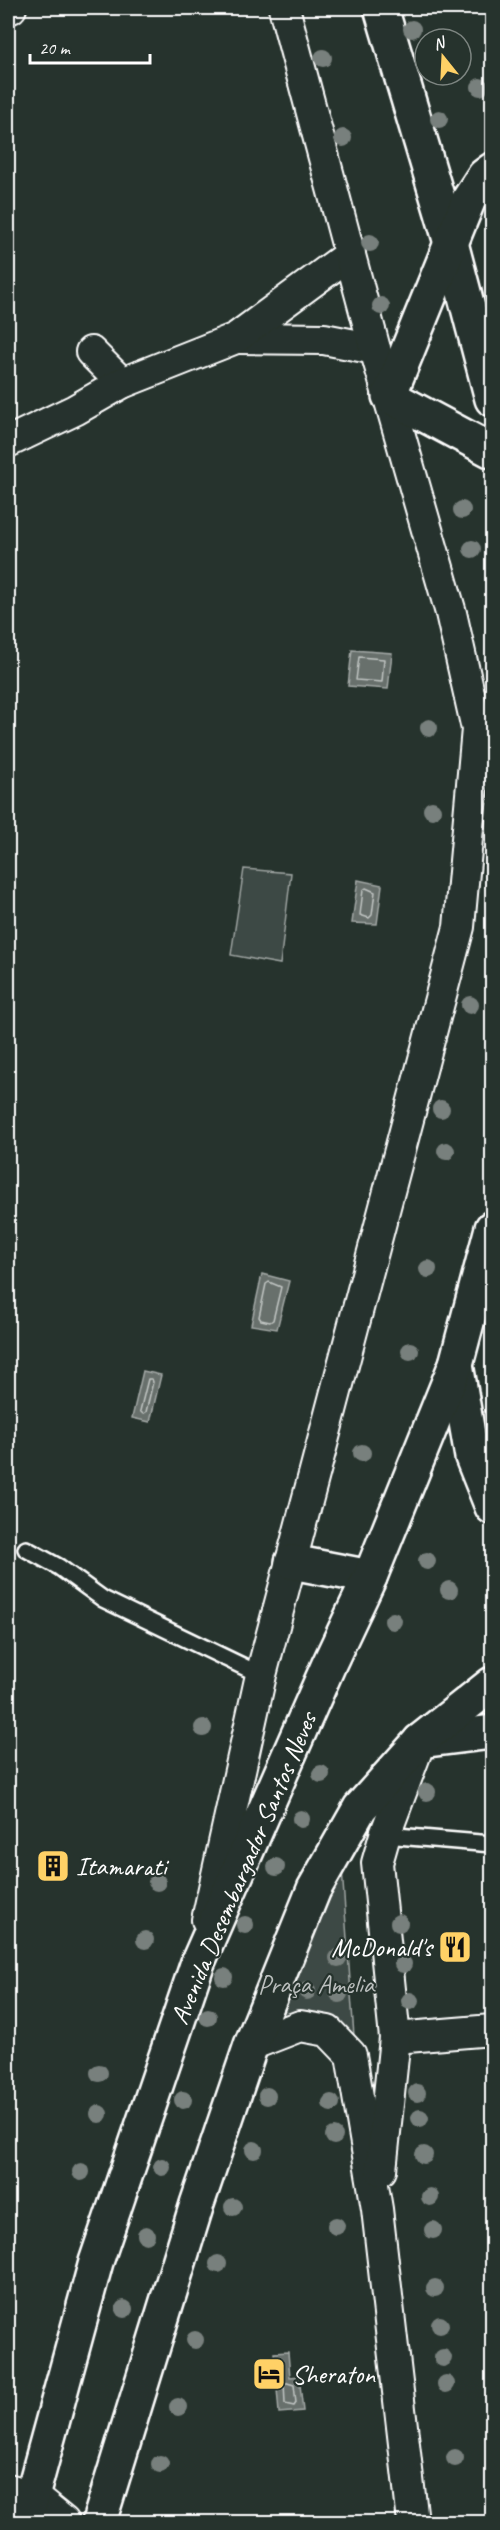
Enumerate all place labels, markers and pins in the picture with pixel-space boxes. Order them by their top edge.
building icon: Itamarati [35,1848,71,1884]
place label: Itamarati [76,1850,170,1883]
restaurant icon: McDonald's [437,1929,473,1965]
place label: McDonald's [331,1931,434,1964]
hotel icon: Sheraton [251,2356,287,2392]
place label: Sheraton [292,2358,376,2391]

